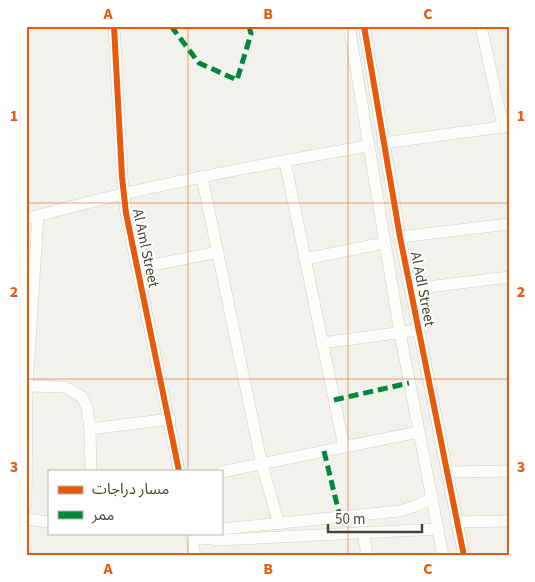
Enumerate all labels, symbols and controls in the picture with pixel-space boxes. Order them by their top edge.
text: A [102,3,113,25]
text: B [263,3,273,25]
text: C [423,3,433,25]
text: 1 [10,105,18,127]
text: 1 [517,105,525,127]
street label: Al Aml Street [127,207,164,289]
street label: Al Adl Street [405,250,440,328]
text: 2 [10,281,18,303]
text: 2 [517,281,525,303]
text: 3 [10,456,18,478]
text: 3 [517,456,525,478]
legend [48,470,222,534]
text: مسار دراجات [92,479,169,500]
scale bar [328,502,421,534]
text: ممر [91,505,115,526]
text: 50 m [335,509,365,530]
text: A [102,558,113,580]
text: B [263,558,273,580]
text: C [423,558,433,580]

